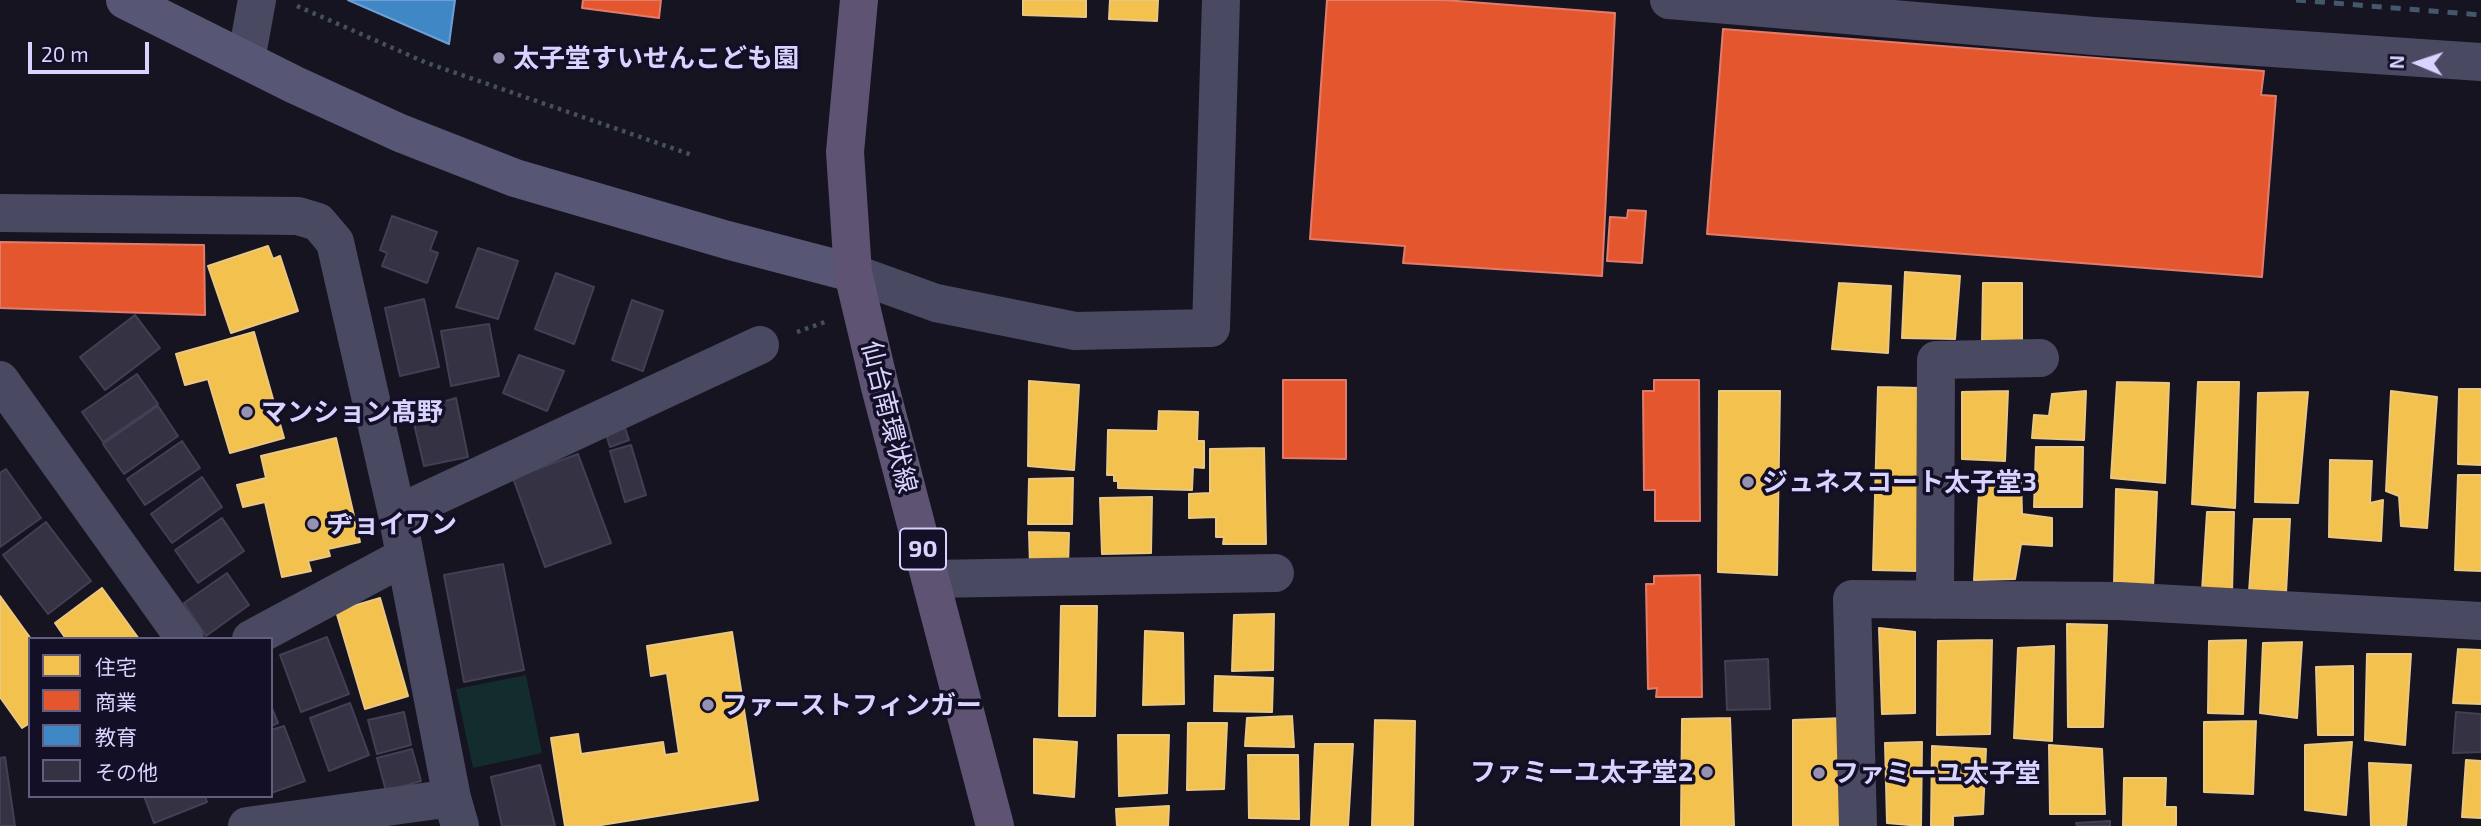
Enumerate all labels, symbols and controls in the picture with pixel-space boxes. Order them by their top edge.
scale bar [32,28,152,72]
north arrow [2383,28,2453,98]
text: 20 m [41,41,89,66]
place label: 太子堂すいせんこども園 [513,42,799,74]
marker: 太子堂すいせんこども園 [491,50,507,66]
text: N [2385,55,2408,70]
street label: 仙台南環状線 [855,338,923,496]
place label: マンション髙野 [261,396,443,428]
marker: マンション髙野 [239,404,255,420]
place label: ジュネスコート太子堂3 [1762,466,2037,498]
marker: ジュネスコート太子堂3 [1740,474,1756,490]
place label: ヂョイワン [327,508,457,540]
marker: ヂョイワン [305,516,321,532]
road number: 90 [900,528,946,570]
legend [28,637,273,798]
text: 住宅 [95,654,137,679]
text: 商業 [95,689,137,714]
place label: ファーストフィンガー [722,689,982,721]
marker: ファーストフィンガー [700,697,716,713]
text: 教育 [95,724,137,749]
place label: ファミーユ太子堂2 [1470,756,1693,788]
place label: ファミーユ太子堂 [1833,757,2041,789]
text: その他 [95,759,158,784]
marker: ファミーユ太子堂2 [1699,764,1715,780]
marker: ファミーユ太子堂 [1811,765,1827,781]

